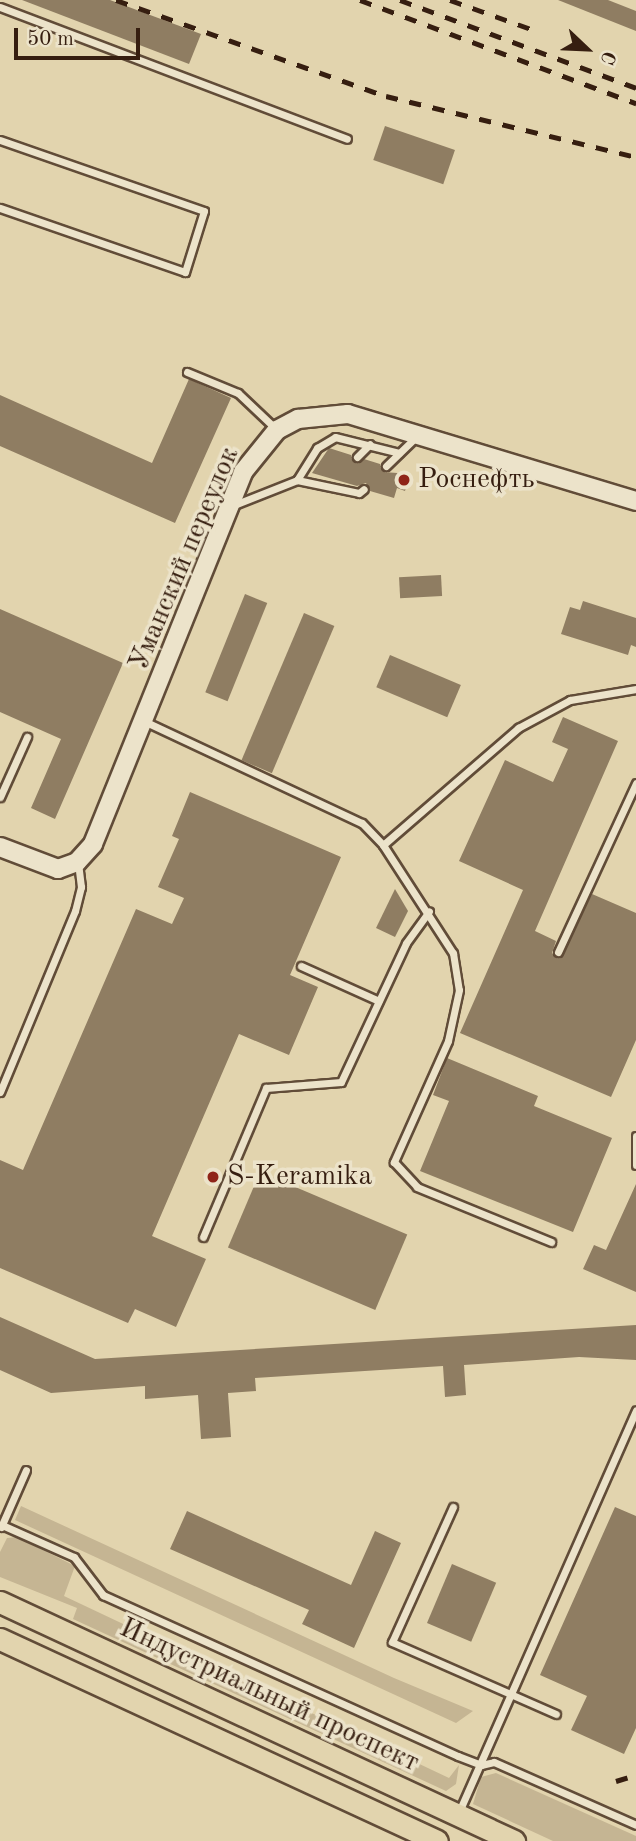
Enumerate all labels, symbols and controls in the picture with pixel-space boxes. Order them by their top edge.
scale bar [18,14,144,58]
north arrow [552,14,622,84]
text: 50 m [27,29,74,50]
text: С [596,48,618,67]
street label: Уманский переулок [123,442,247,676]
place label: Роснефть [418,463,535,497]
marker: Роснефть [396,472,412,488]
place label: S-Keramika [227,1160,372,1194]
marker: S-Keramika [205,1169,221,1185]
street label: Индустриальный проспект [114,1612,424,1780]

